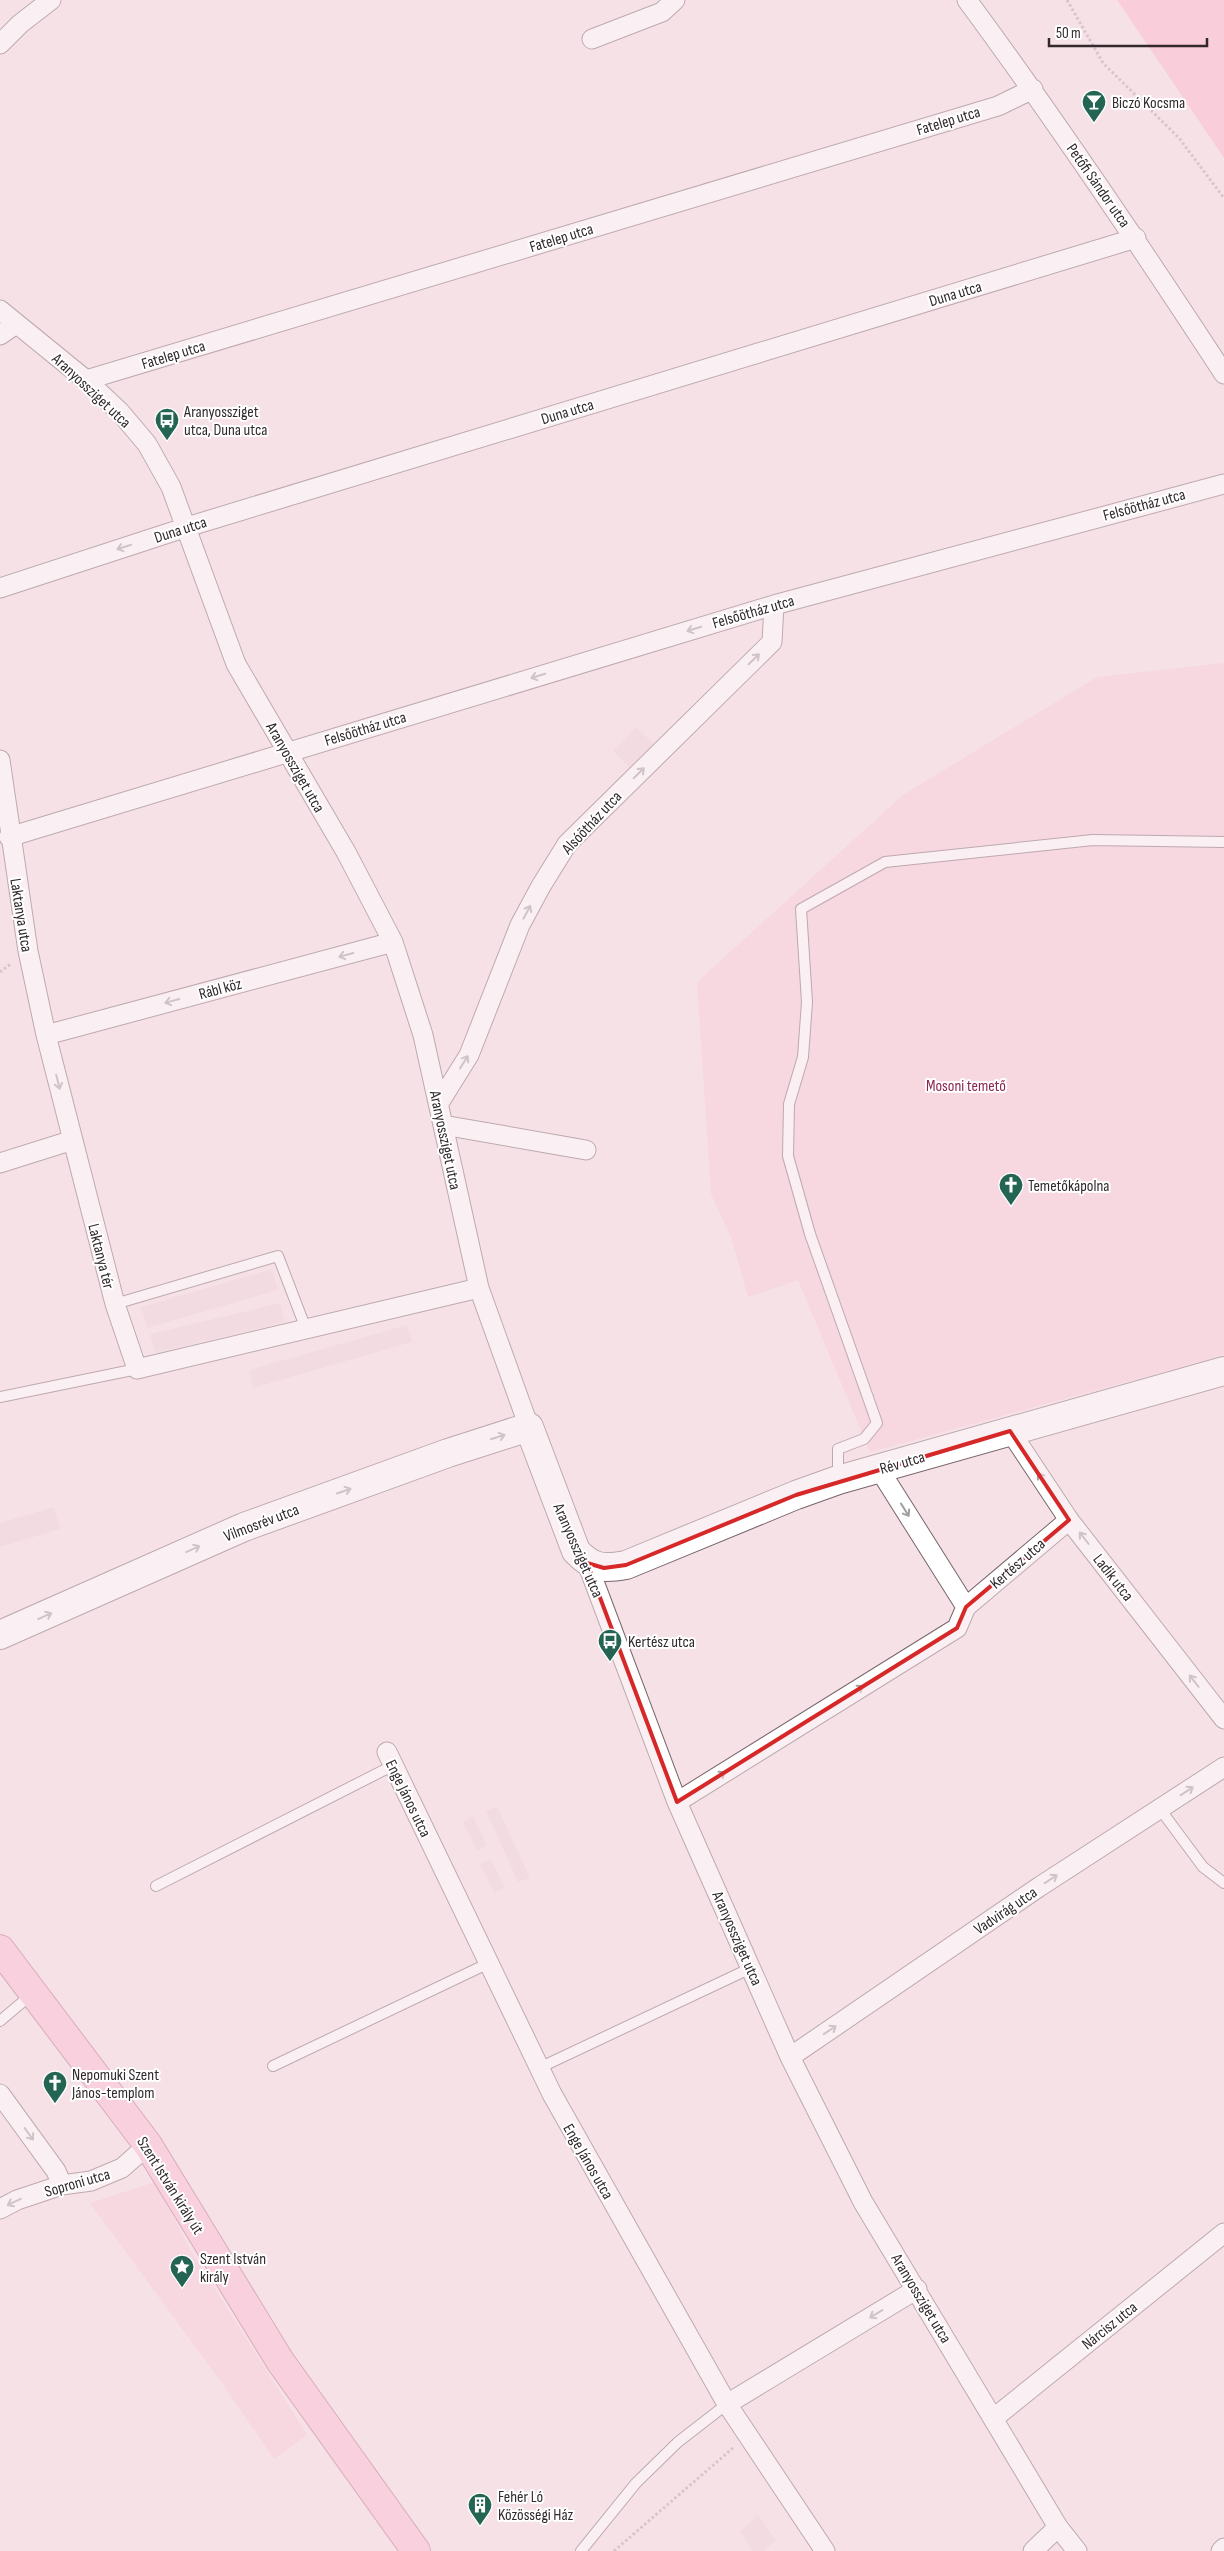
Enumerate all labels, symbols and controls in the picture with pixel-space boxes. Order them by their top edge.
scale bar [1049,15,1206,47]
text: 50 m [1056,24,1081,43]
bar icon: Biczó Kocsma [1081,89,1107,123]
place label: Biczó Kocsma [1112,94,1185,113]
street label: Fatelep utca [914,103,983,140]
street label: Petőfi Sándor utca [1062,140,1134,231]
street label: Fatelep utca [527,220,596,257]
street label: Duna utca [927,277,984,311]
street label: Fatelep utca [139,337,208,374]
street label: Aranyossziget utca [47,349,134,432]
street label: Duna utca [539,395,596,429]
place label: Aranyossziget utca, Duna utca [183,403,267,440]
bus stop icon: Aranyossziget utca, Duna utca [154,407,180,441]
street label: Felsőötház utca [1101,485,1188,526]
street label: Duna utca [152,513,209,548]
one-way arrow [116,543,132,553]
street label: Felsőötház utca [710,592,797,633]
one-way arrow [686,624,702,634]
one-way arrow [748,653,761,665]
one-way arrow [530,671,546,681]
street label: Felsőötház utca [322,708,409,751]
street label: Aranyossziget utca [261,718,328,816]
one-way arrow [632,767,645,779]
street label: Alsóötház utca [558,788,626,859]
street label: Laktanya utca [5,877,36,953]
one-way arrow [522,905,532,920]
one-way arrow [338,950,354,960]
street label: Rábl köz [197,975,244,1004]
one-way arrow [164,997,180,1006]
one-way arrow [460,1056,470,1070]
one-way arrow [54,1073,64,1089]
park label: Mosoni temető [926,1077,1006,1096]
street label: Aranyossziget utca [425,1088,464,1192]
church icon: Temetőkápolna [998,1172,1024,1206]
place label: Temetőkápolna [1028,1177,1109,1196]
street label: Laktanya tér [83,1222,118,1291]
one-way arrow [489,1432,505,1442]
street label: Rév utca [878,1448,927,1479]
one-way arrow [1037,1472,1047,1486]
one-way arrow [336,1486,352,1495]
street label: Vilmosrév utca [221,1500,302,1546]
street label: Aranyossziget utca [548,1500,607,1601]
one-way arrow [901,1502,911,1516]
one-way arrow [1078,1532,1089,1545]
street label: Kertész utca [986,1535,1049,1593]
one-way arrow [185,1544,200,1554]
street label: Ladik utca [1089,1551,1137,1605]
one-way arrow [37,1610,52,1620]
bus stop icon: Kertész utca [597,1628,623,1662]
place label: Kertész utca [628,1633,695,1652]
one-way arrow [1189,1674,1199,1688]
one-way arrow [849,1685,863,1695]
street label: Enge János utca [381,1757,435,1840]
one-way arrow [711,1771,725,1781]
one-way arrow [1180,1785,1194,1795]
one-way arrow [1044,1874,1058,1884]
street label: Vadvirág utca [971,1883,1041,1939]
street label: Aranyossziget utca [707,1888,766,1989]
one-way arrow [823,2025,837,2035]
place label: Nepomuki Szent János-templom [71,2066,159,2103]
church icon: Nepomuki Szent János-templom [42,2070,68,2104]
street label: Enge János utca [559,2121,617,2203]
one-way arrow [24,2127,34,2141]
street label: Szent István király út [132,2134,207,2238]
street label: Soproni utca [42,2165,112,2202]
one-way arrow [7,2198,22,2207]
place label: Szent István király [200,2250,266,2287]
street label: Aranyossziget utca [886,2250,955,2347]
place icon: Szent István király [169,2254,195,2288]
street label: Nárcisz utca [1078,2298,1141,2354]
one-way arrow [869,2310,883,2320]
place label: Fehér Ló Közösségi Ház [498,2488,574,2525]
building icon: Fehér Ló Közösségi Ház [467,2492,493,2526]

